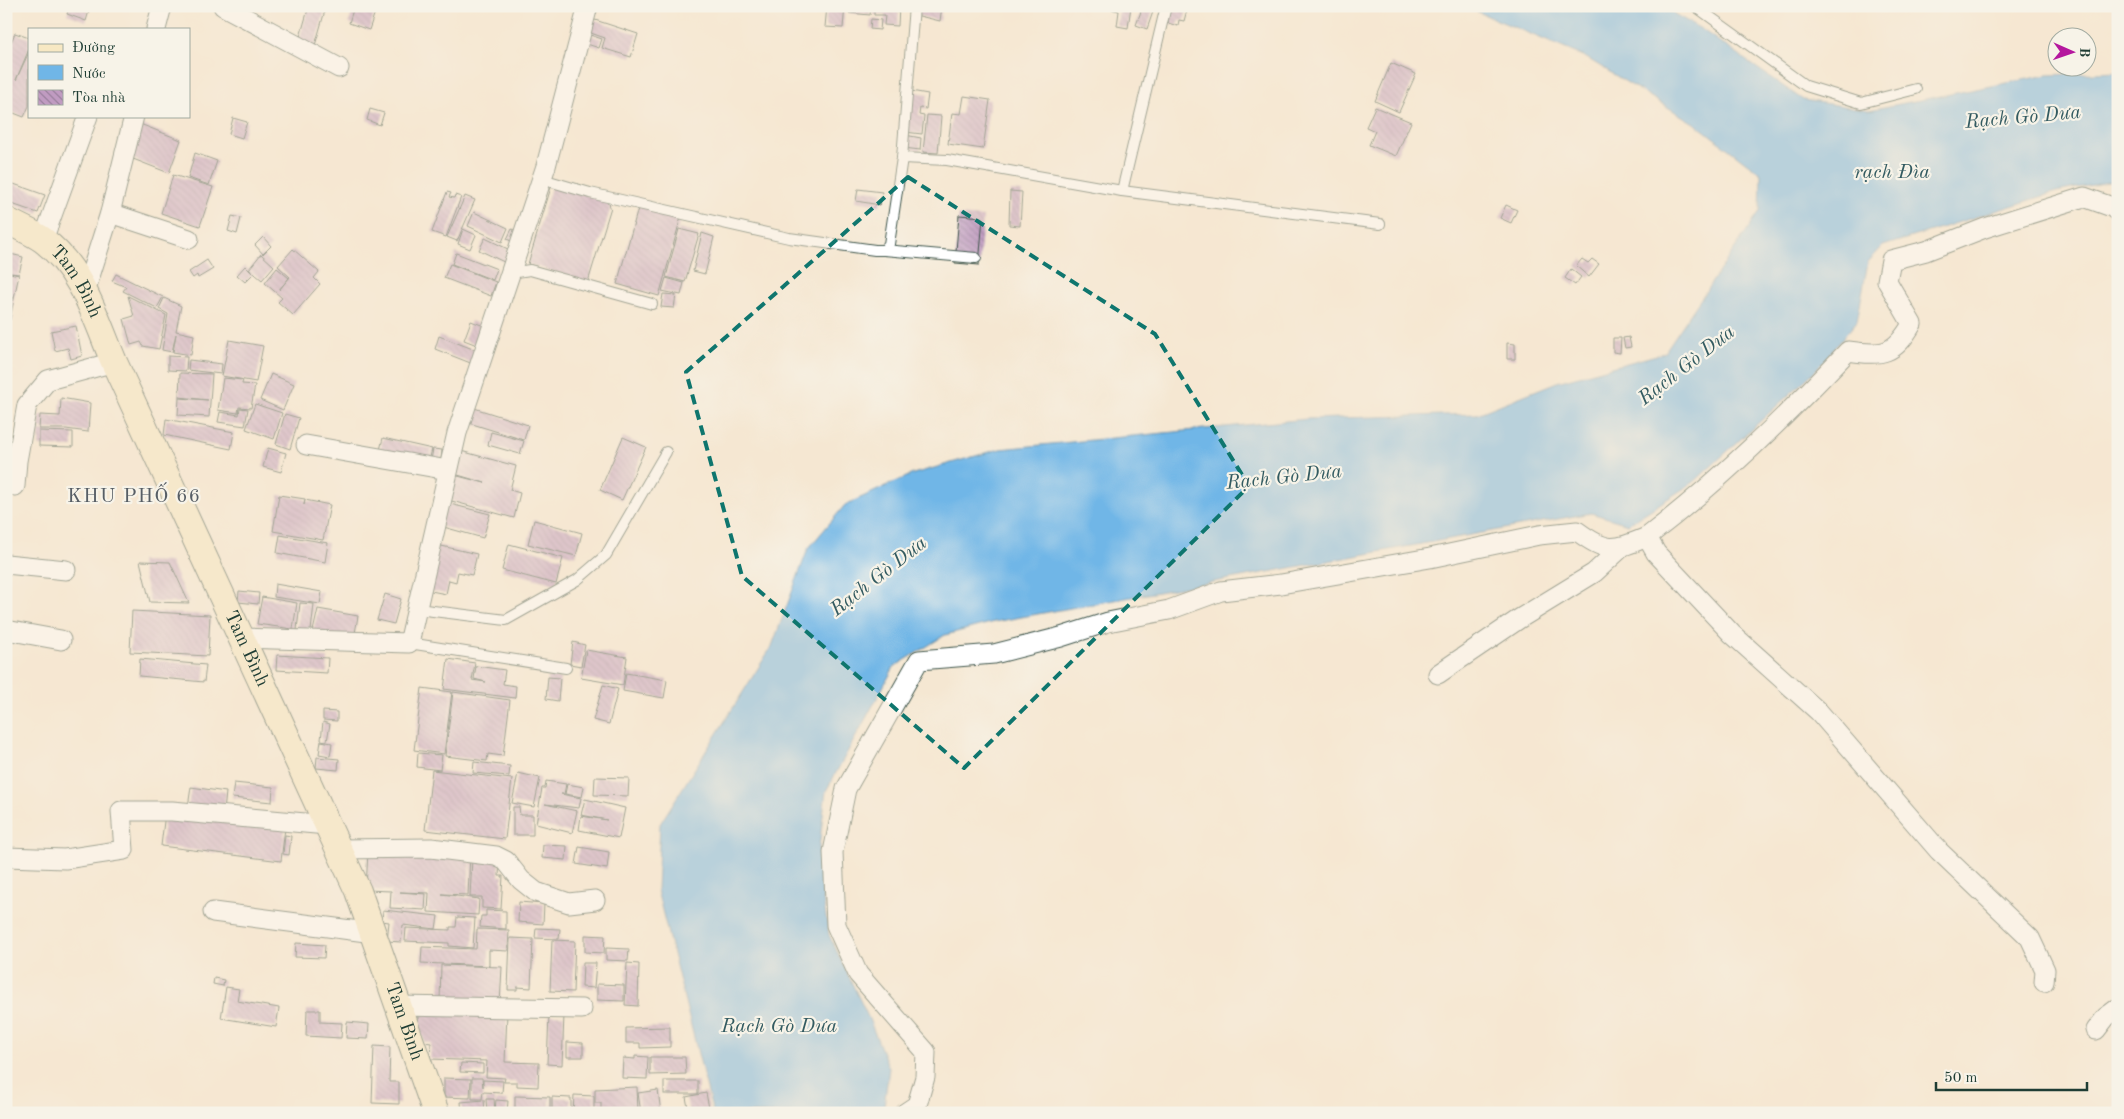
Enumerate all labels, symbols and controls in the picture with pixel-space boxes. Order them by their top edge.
legend [28,28,190,118]
north arrow [2046,28,2096,78]
text: Đường [72,41,115,56]
text: B [2077,47,2091,58]
text: Nước [72,67,106,82]
text: Tòa nhà [72,91,126,106]
water label: Rạch Gò Dưa [1963,103,2082,133]
water label: rạch Đìa [1854,163,1930,183]
street label: Tam Bình [46,242,105,321]
water label: Rạch Gò Dưa [1634,322,1739,410]
water label: Rạch Gò Dưa [1224,462,1343,494]
district label: KHU PHỐ 66 [67,482,201,507]
water label: Rạch Gò Dưa [826,533,931,621]
street label: Tam Bình [221,608,272,690]
street label: Tam Bình [381,980,426,1063]
water label: Rạch Gò Dưa [720,1017,837,1037]
scale bar [1936,1059,2088,1091]
text: 50 m [1944,1071,1978,1086]

